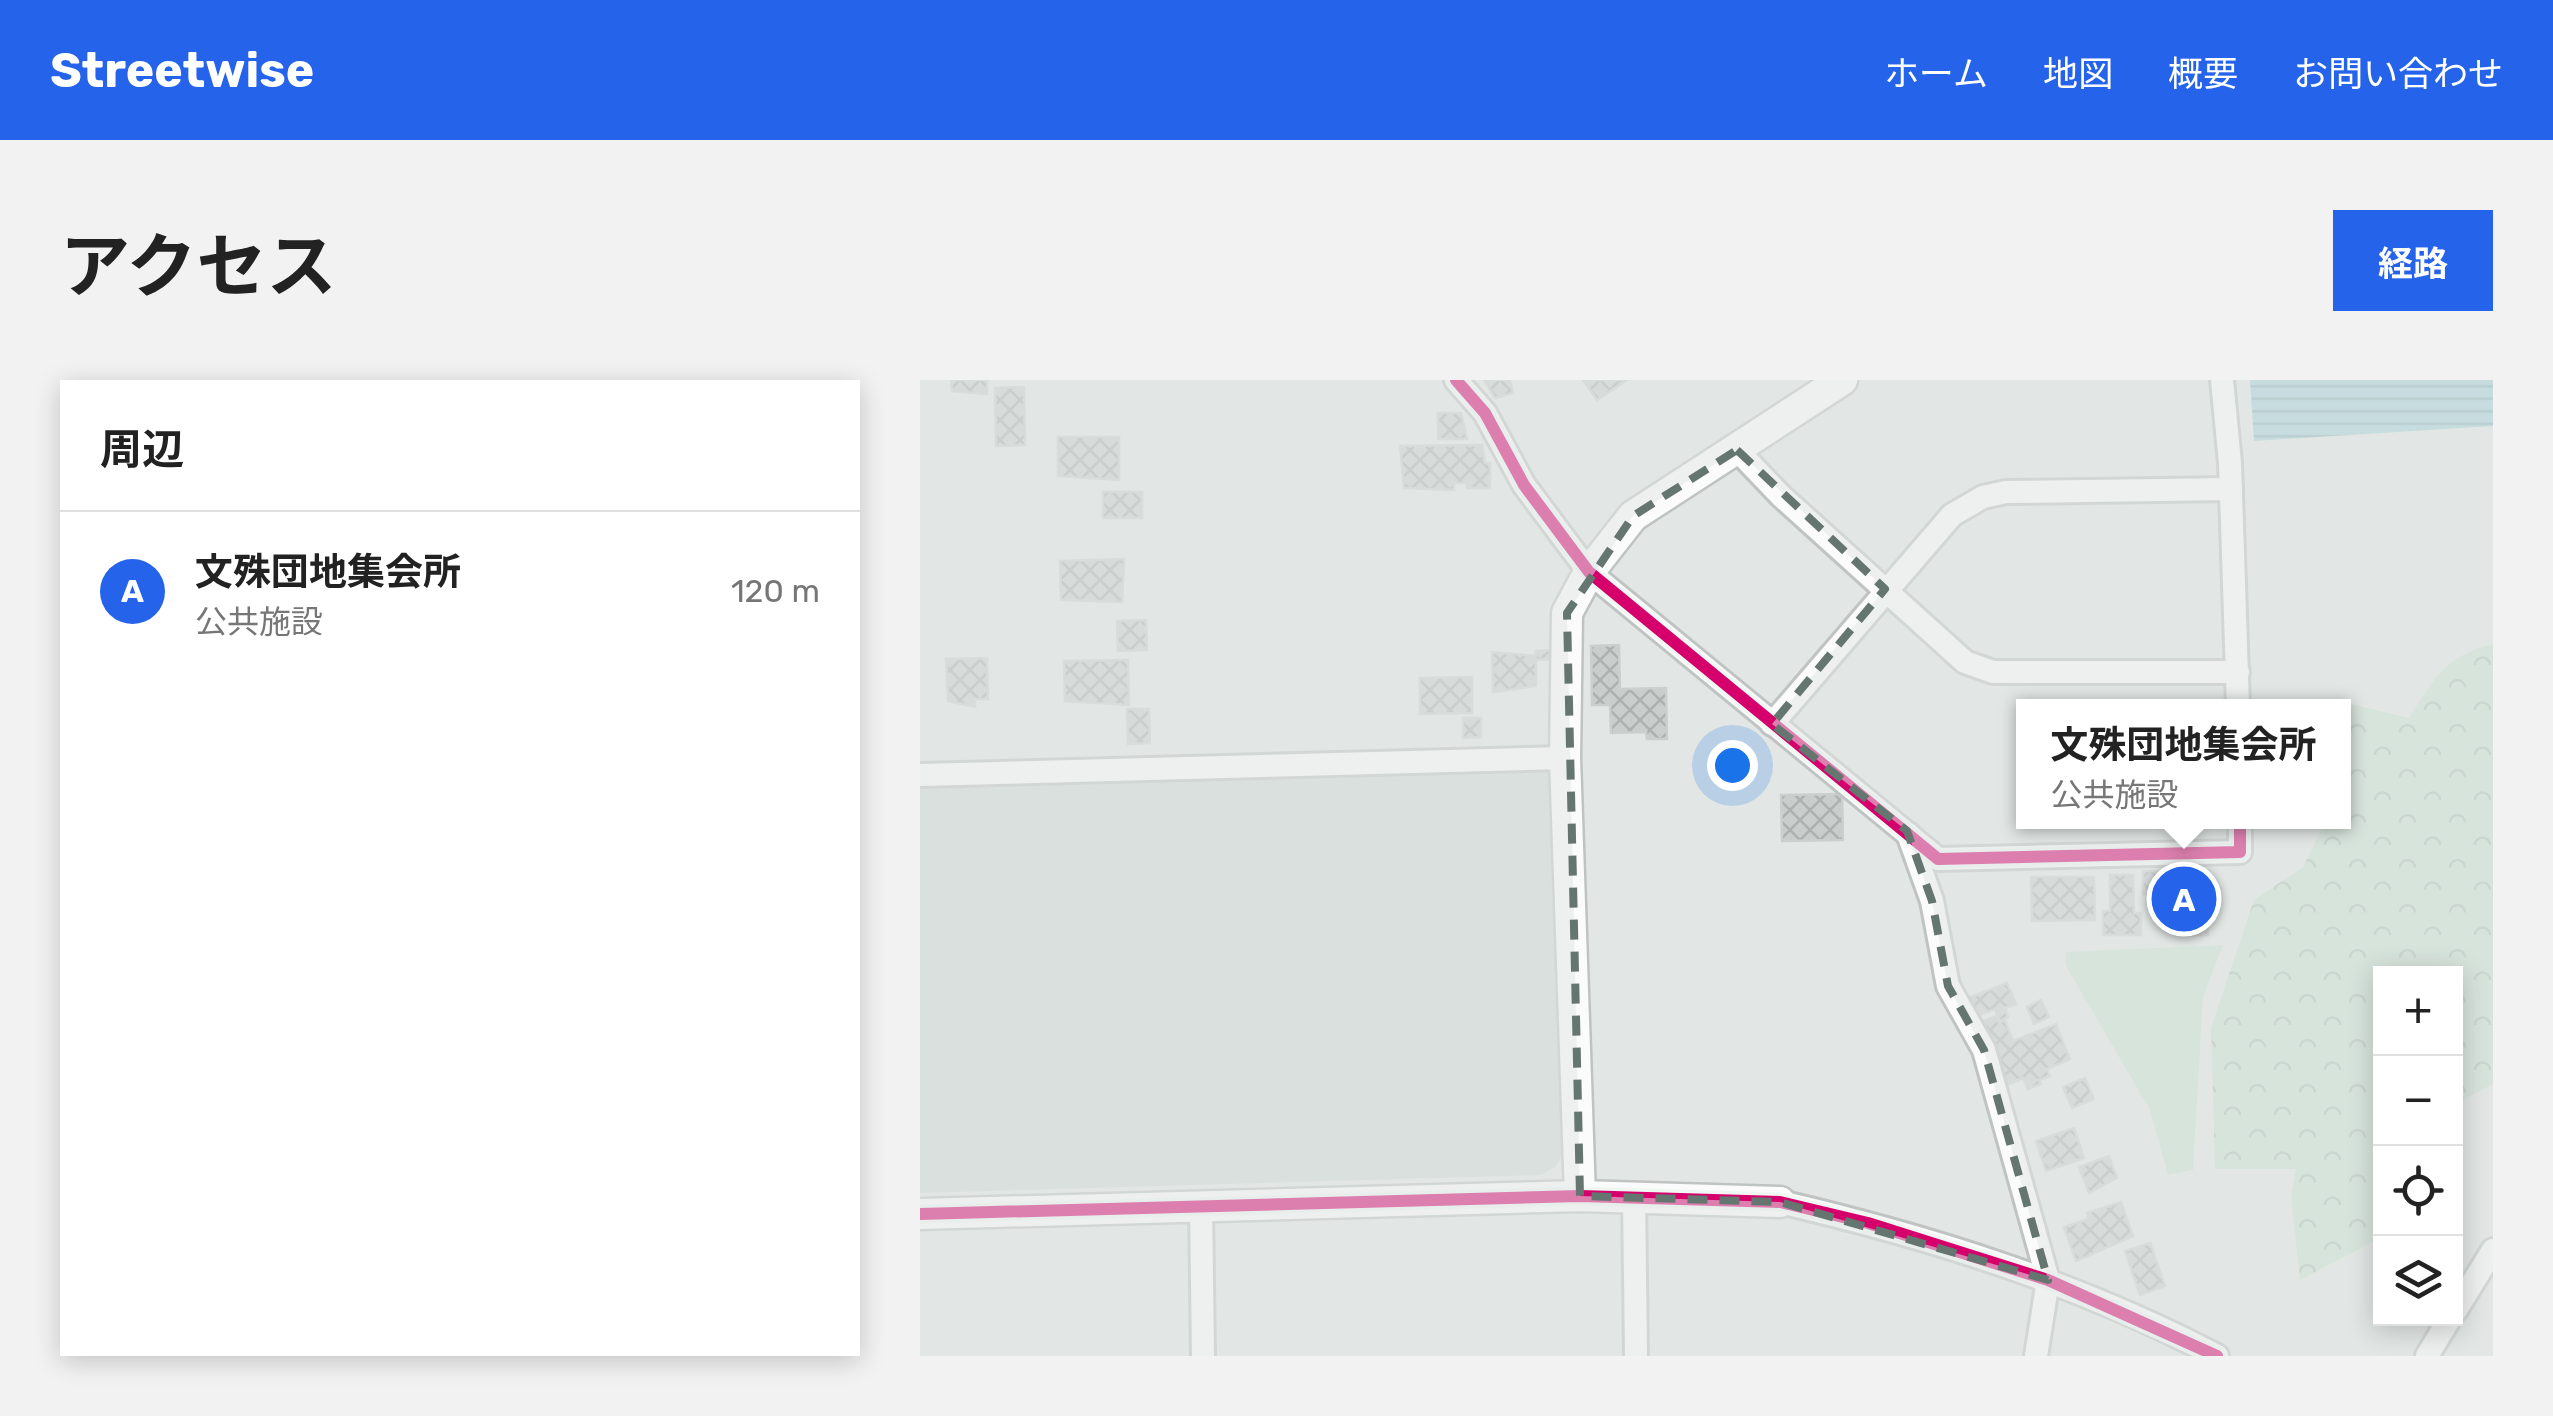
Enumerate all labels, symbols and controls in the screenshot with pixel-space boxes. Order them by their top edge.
text: Streetwise [50,42,314,99]
text: ホーム [1884,53,1988,95]
text: 地図 [2043,53,2113,95]
text: 概要 [2168,53,2238,95]
text: お問い合わせ [2293,53,2503,95]
button: 経路 [2333,210,2493,311]
text: アクセス [60,226,337,309]
text: 周辺 [100,425,184,475]
text: 文殊団地集会所 [195,549,461,595]
text: A [121,572,144,610]
text: 120 m [731,572,820,610]
text: 公共施設 [195,603,323,641]
popup [2016,699,2351,829]
text: 文殊団地集会所 [2050,722,2317,768]
your location [1707,740,1758,791]
text: 公共施設 [2050,776,2179,814]
pin: A [2152,862,2216,936]
map controls [2373,966,2463,1326]
button: + [2373,966,2463,1056]
button: − [2373,1056,2463,1146]
button: locate [2373,1146,2463,1236]
button: layers [2373,1236,2463,1326]

